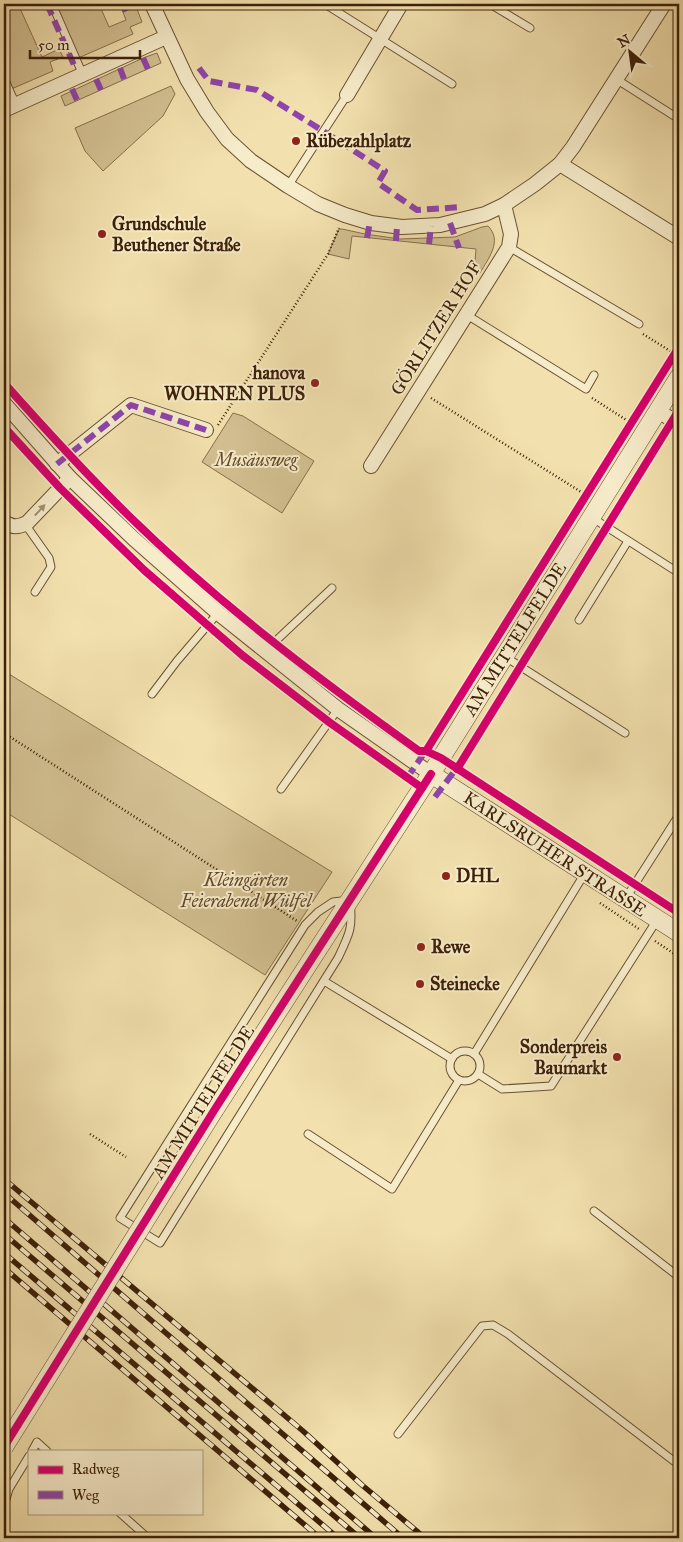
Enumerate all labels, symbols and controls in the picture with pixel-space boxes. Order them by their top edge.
scale bar [30,28,140,60]
north arrow [606,28,656,78]
text: N [615,31,633,51]
text: 50 m [38,36,70,54]
place label: Rübezahlplatz [306,130,412,153]
marker: Rübezahlplatz [290,135,302,147]
place label: Grundschule Beuthener Straße [112,213,241,256]
marker: Grundschule Beuthener Straße [96,228,108,240]
street label: GÖRLITZER HOF [385,256,486,399]
place label: hanova WOHNEN PLUS [164,362,305,405]
marker: hanova WOHNEN PLUS [309,377,321,389]
park label: Musäusweg [213,449,299,471]
one-way arrow [34,504,46,516]
street label: AM MITTELFELDE [458,558,571,721]
street label: KARLSRUHER STRASSE [459,787,651,921]
place label: DHL [456,865,500,887]
park label: Kleingärten Feierabend Wülfel [180,869,314,912]
marker: DHL [440,870,452,882]
place label: Rewe [431,936,471,958]
marker: Rewe [415,941,427,953]
place label: Steinecke [430,973,500,995]
marker: Steinecke [414,978,426,990]
street label: AM MITTELFELDE [146,1021,259,1184]
place label: Sonderpreis Baumarkt [520,1036,608,1079]
marker: Sonderpreis Baumarkt [611,1051,623,1063]
legend [28,1450,202,1514]
text: Radweg [72,1460,120,1478]
text: Weg [72,1486,100,1504]

